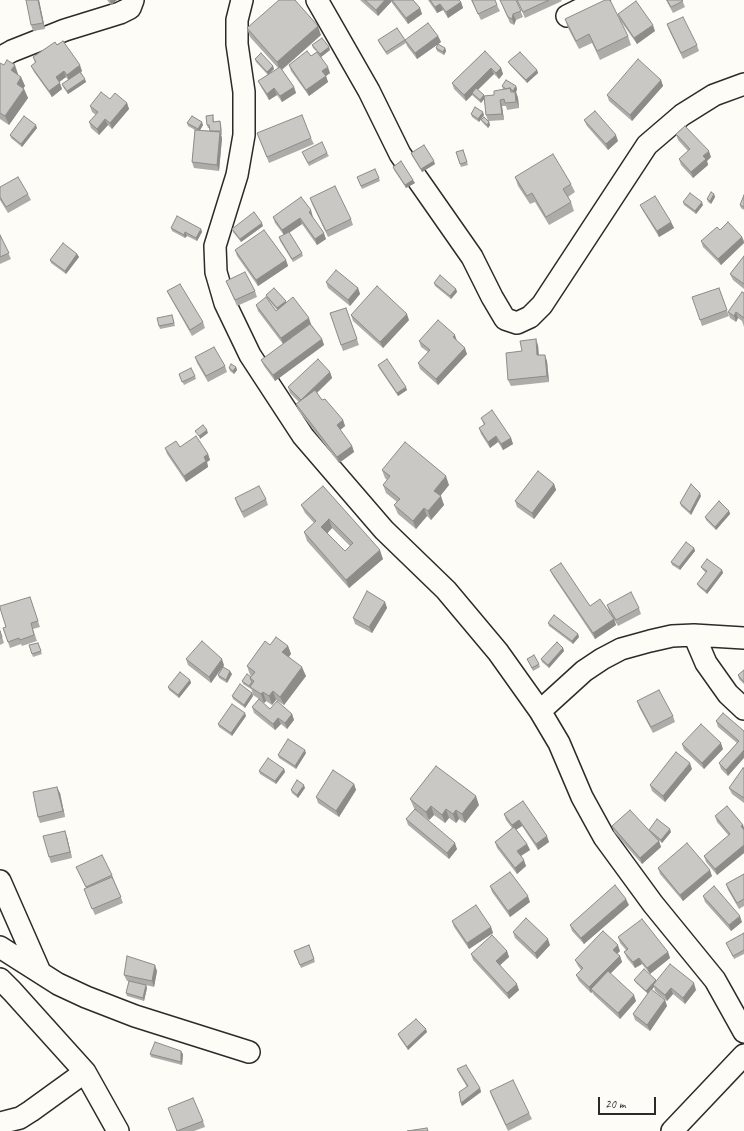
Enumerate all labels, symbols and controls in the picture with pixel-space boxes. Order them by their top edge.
scale bar [600,1089,658,1115]
text: 20 m [605,1096,625,1112]

